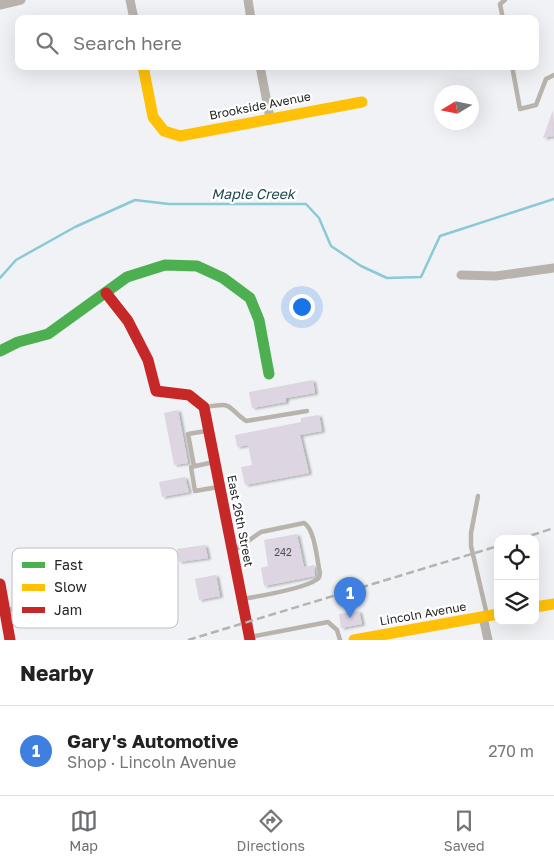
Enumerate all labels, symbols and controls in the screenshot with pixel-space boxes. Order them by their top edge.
search box [15,15,539,70]
icon: search [33,29,61,57]
text: Search here [73,31,182,54]
north arrow [434,85,479,130]
street label: Brookside Avenue [208,88,312,123]
water label: Maple Creek [211,185,297,202]
your location [289,294,315,320]
street label: East 26th Street [224,474,257,568]
map controls [494,535,539,625]
button: locate [494,535,539,580]
house number: 242 [274,546,292,558]
legend [12,548,178,628]
text: Fast [54,556,83,573]
pin: 1 [334,577,366,618]
text: Slow [54,578,87,595]
button: layers [494,580,539,625]
street label: Lincoln Avenue [378,598,467,629]
text: Jam [54,601,82,618]
text: Nearby [20,660,94,686]
text: Gary's Automotive [67,729,238,752]
text: 1 [32,741,40,761]
text: 270 m [488,741,534,761]
text: Shop · Lincoln Avenue [67,752,236,772]
tab: Map [69,807,98,854]
tab: Directions [237,807,305,854]
tab: Saved [444,807,485,854]

